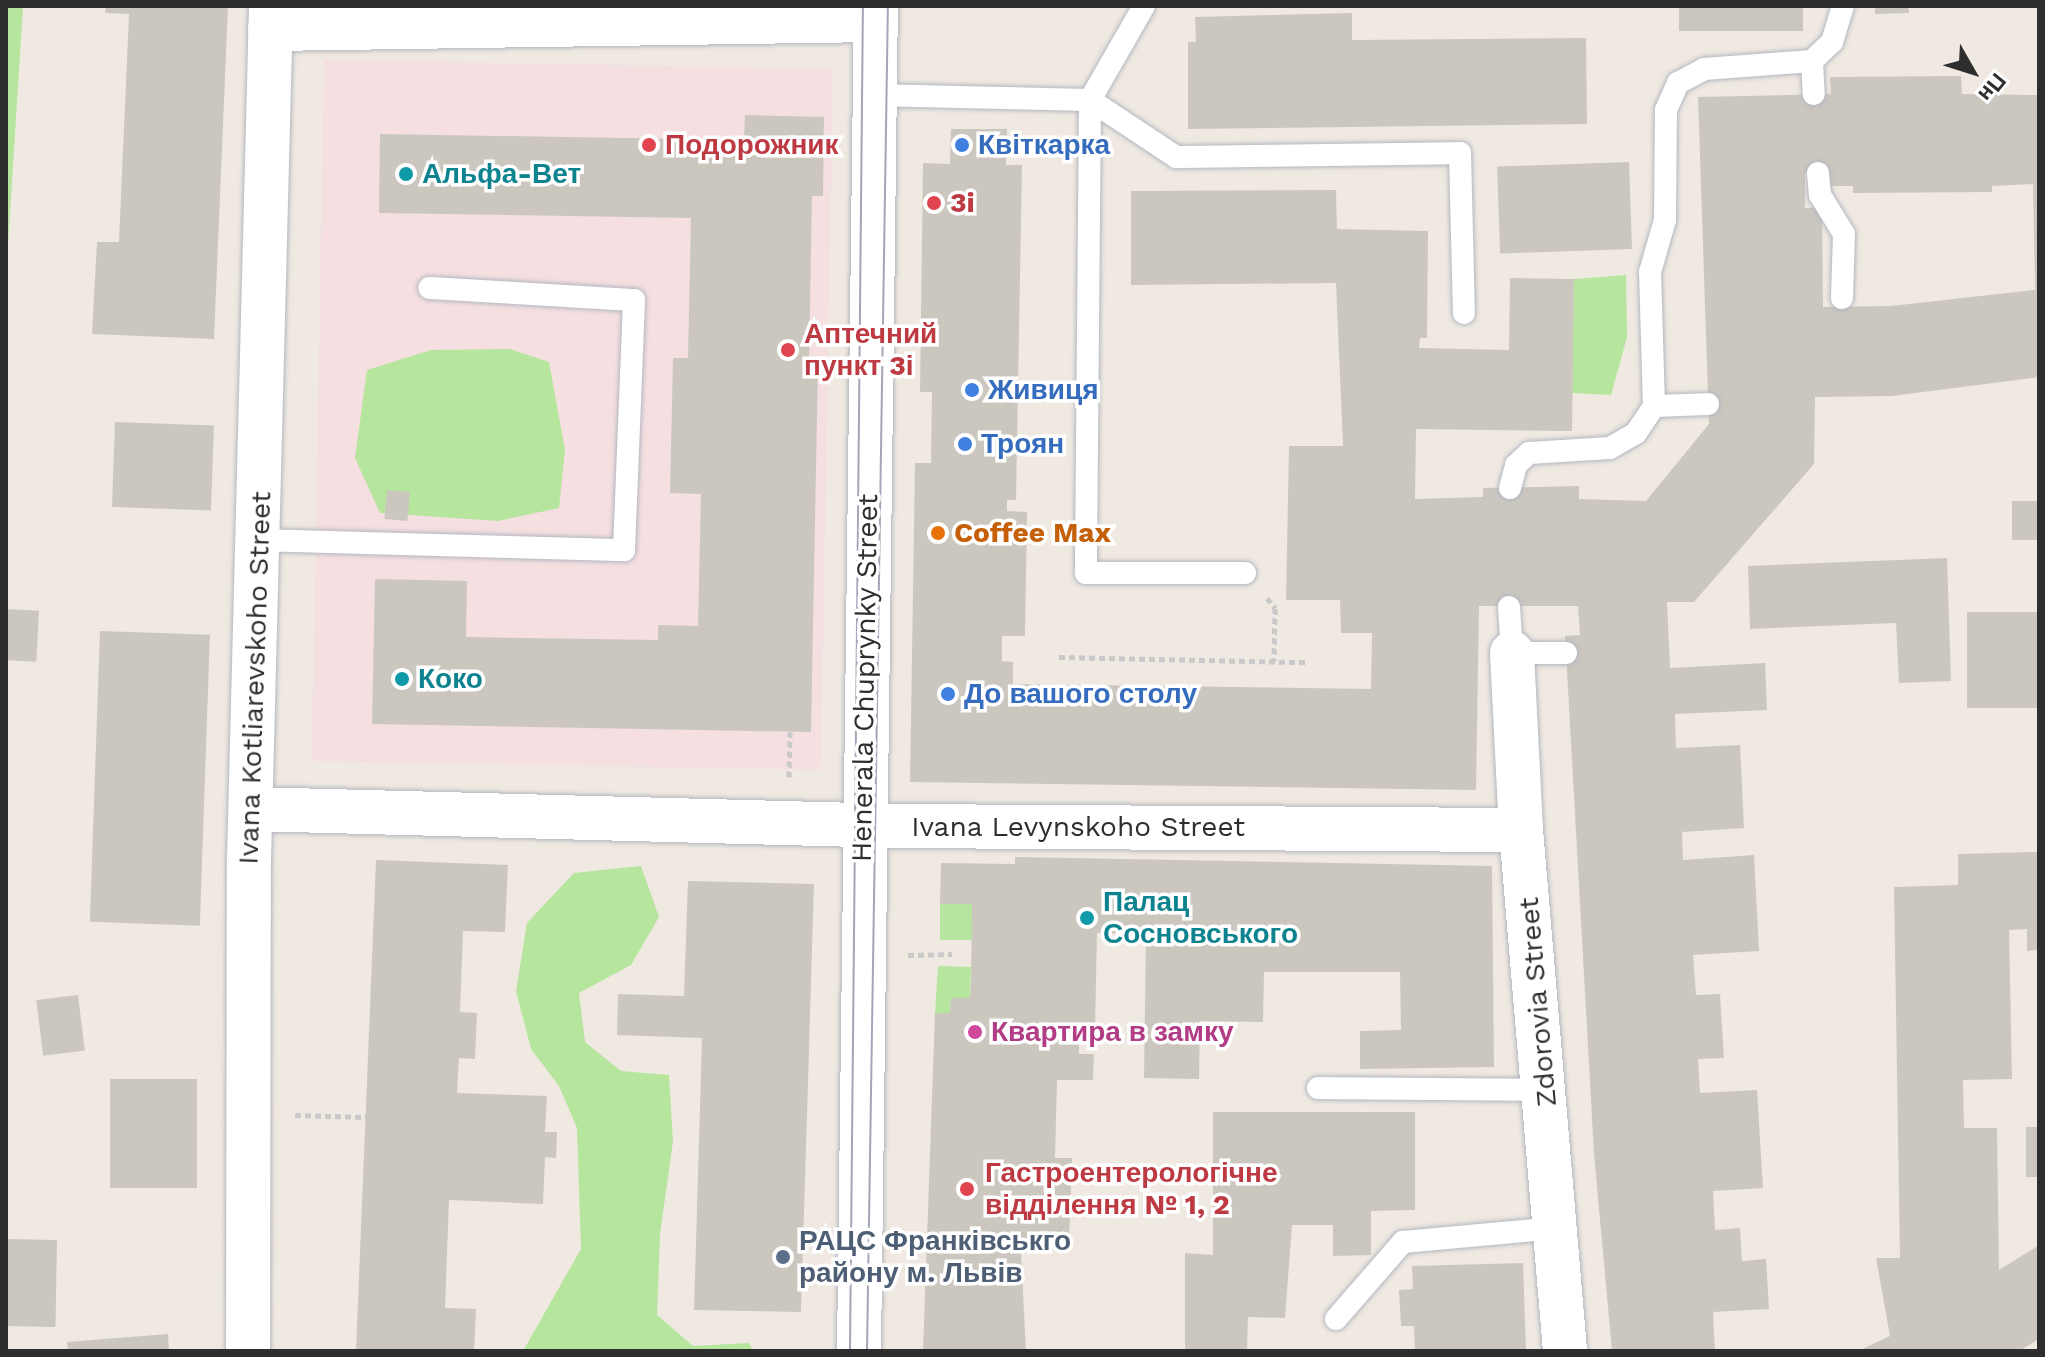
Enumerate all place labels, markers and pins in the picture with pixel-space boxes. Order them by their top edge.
place label: Подорожник [665,128,839,162]
place label: Квіткарка [978,128,1110,162]
marker: Подорожник [640,136,658,154]
marker: Квіткарка [953,136,971,154]
place label: Альфа-Вет [422,157,581,191]
marker: Альфа-Вет [397,165,415,183]
place label: 3i [950,186,975,220]
marker: 3i [925,194,943,212]
place label: Аптечний пункт 3і [804,317,937,383]
marker: Аптечний пункт 3і [779,341,797,359]
place label: Живиця [988,373,1098,407]
marker: Живиця [963,381,981,399]
place label: Троян [981,427,1064,461]
marker: Троян [956,435,974,453]
place label: Coffee Max [954,516,1111,550]
marker: Coffee Max [929,524,947,542]
place label: Коко [418,662,483,696]
marker: Коко [393,670,411,688]
place label: До вашого столу [964,677,1197,711]
marker: До вашого столу [939,685,957,703]
place label: Палац Сосновського [1103,885,1298,951]
marker: Палац Сосновського [1078,909,1096,927]
place label: Квартира в замку [991,1015,1233,1049]
marker: Квартира в замку [966,1023,984,1041]
place label: Гастроентерологічне відділення № 1, 2 [985,1156,1278,1222]
marker: Гастроентерологічне відділення № 1, 2 [956,1178,978,1200]
place label: РАЦС Франківськго району м. Львів [799,1224,1071,1290]
marker: РАЦС Франківськго району м. Львів [774,1248,792,1266]

